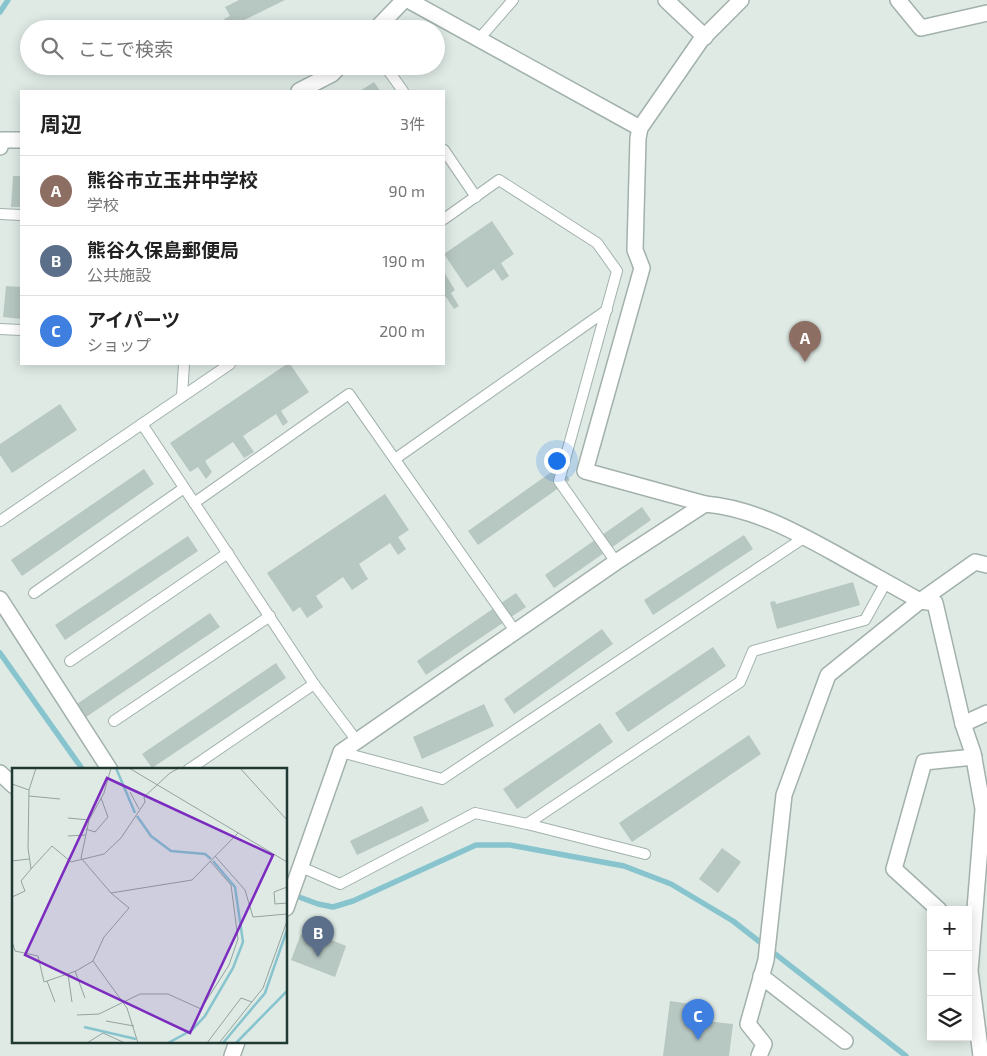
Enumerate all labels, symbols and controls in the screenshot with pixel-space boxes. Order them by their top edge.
search box [20,20,445,75]
icon: search [38,34,66,62]
text: ここで検索 [78,37,173,60]
text: 周辺 [40,111,82,136]
text: 3件 [400,114,425,133]
text: 熊谷市立玉井中学校 [87,168,258,191]
text: A [51,181,61,200]
text: 90 m [389,181,425,200]
text: 学校 [87,195,119,214]
text: 熊谷久保島郵便局 [87,238,239,261]
text: B [51,251,61,270]
text: 190 m [382,251,425,270]
text: 公共施設 [87,265,151,284]
text: アイパーツ [87,308,180,331]
text: C [51,321,61,340]
text: 200 m [379,321,425,340]
pin: A [789,321,821,362]
text: ショップ [87,335,151,354]
your location [544,448,570,474]
inset map [12,768,288,1044]
map controls [927,906,972,1041]
button: + [927,906,972,951]
pin: B [302,916,334,957]
button: − [927,951,972,996]
button: layers [927,996,972,1041]
pin: C [682,999,714,1040]

